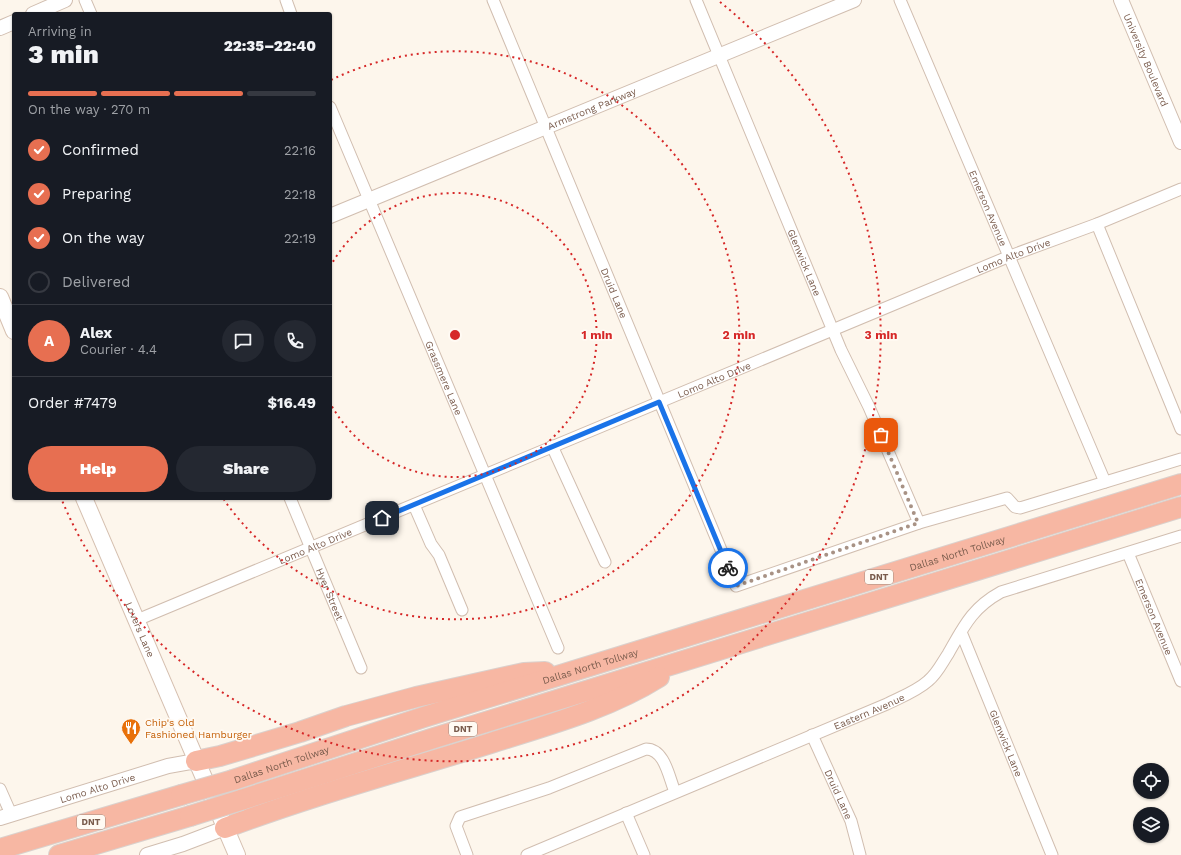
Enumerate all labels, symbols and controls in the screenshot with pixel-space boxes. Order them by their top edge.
street label: University Boulevard [1122,12,1171,108]
text: Arriving in [28,24,92,39]
text: 22:35–22:40 [224,37,316,55]
text: 3 min [28,39,99,69]
street label: Armstrong Parkway [546,85,638,131]
text: On the way · 270 m [28,102,150,117]
icon: check [28,139,50,161]
text: Confirmed [62,141,139,159]
text: 22:16 [284,143,316,158]
street label: Emerson Avenue [967,168,1010,248]
icon: check [28,183,50,205]
text: Preparing [62,185,131,203]
text: 22:18 [284,187,316,202]
icon: check [28,227,50,249]
street label: Glenwick Lane [786,227,824,298]
text: On the way [62,229,144,247]
text: 22:19 [284,231,316,246]
street label: Lomo Alto Drive [975,236,1052,275]
street label: Druid Lane [599,266,630,320]
text: Delivered [62,273,130,291]
button: chat [222,320,264,362]
button: phone [274,320,316,362]
text: Alex [80,324,112,342]
centre of rings [448,328,462,342]
text: 1 min [582,328,612,342]
text: 2 min [723,328,755,342]
text: 3 min [865,328,897,342]
text: A [44,332,54,350]
street label: Grassmere Lane [424,339,465,417]
text: Courier · 4.4 [80,342,157,357]
street label: Lomo Alto Drive [676,359,752,400]
text: Order #7479 [28,394,117,412]
text: $16.49 [267,394,316,412]
pin [864,418,898,452]
icon: bag [870,424,892,446]
button: Help [28,446,168,492]
button: Share [176,446,316,492]
pin [365,501,399,535]
icon: home [371,507,393,529]
street label: Lomo Alto Drive [277,525,354,566]
street label: Dallas North Tollway [908,533,1007,573]
courier [708,548,748,588]
icon: bike [717,557,739,579]
street label: Hyer Street [314,566,346,623]
road number: DNT [865,570,893,584]
street label: Emerson Avenue [1134,577,1175,657]
street label: Lovers Lane [124,600,157,659]
street label: Dallas North Tollway [541,646,640,686]
street label: Eastern Avenue [832,691,906,731]
street label: Glenwick Lane [988,708,1025,778]
restaurant icon: Chip's Old Fashioned Hamburger [120,717,142,745]
place label: Chip's Old Fashioned Hamburger [145,717,252,740]
road number: DNT [449,722,477,736]
street label: Dallas North Tollway [232,743,331,785]
map controls [1133,763,1169,843]
button: locate [1133,763,1169,799]
street label: Druid Lane [823,768,855,821]
street label: Lomo Alto Drive [58,771,137,805]
button: layers [1133,807,1169,843]
road number: DNT [77,815,105,829]

